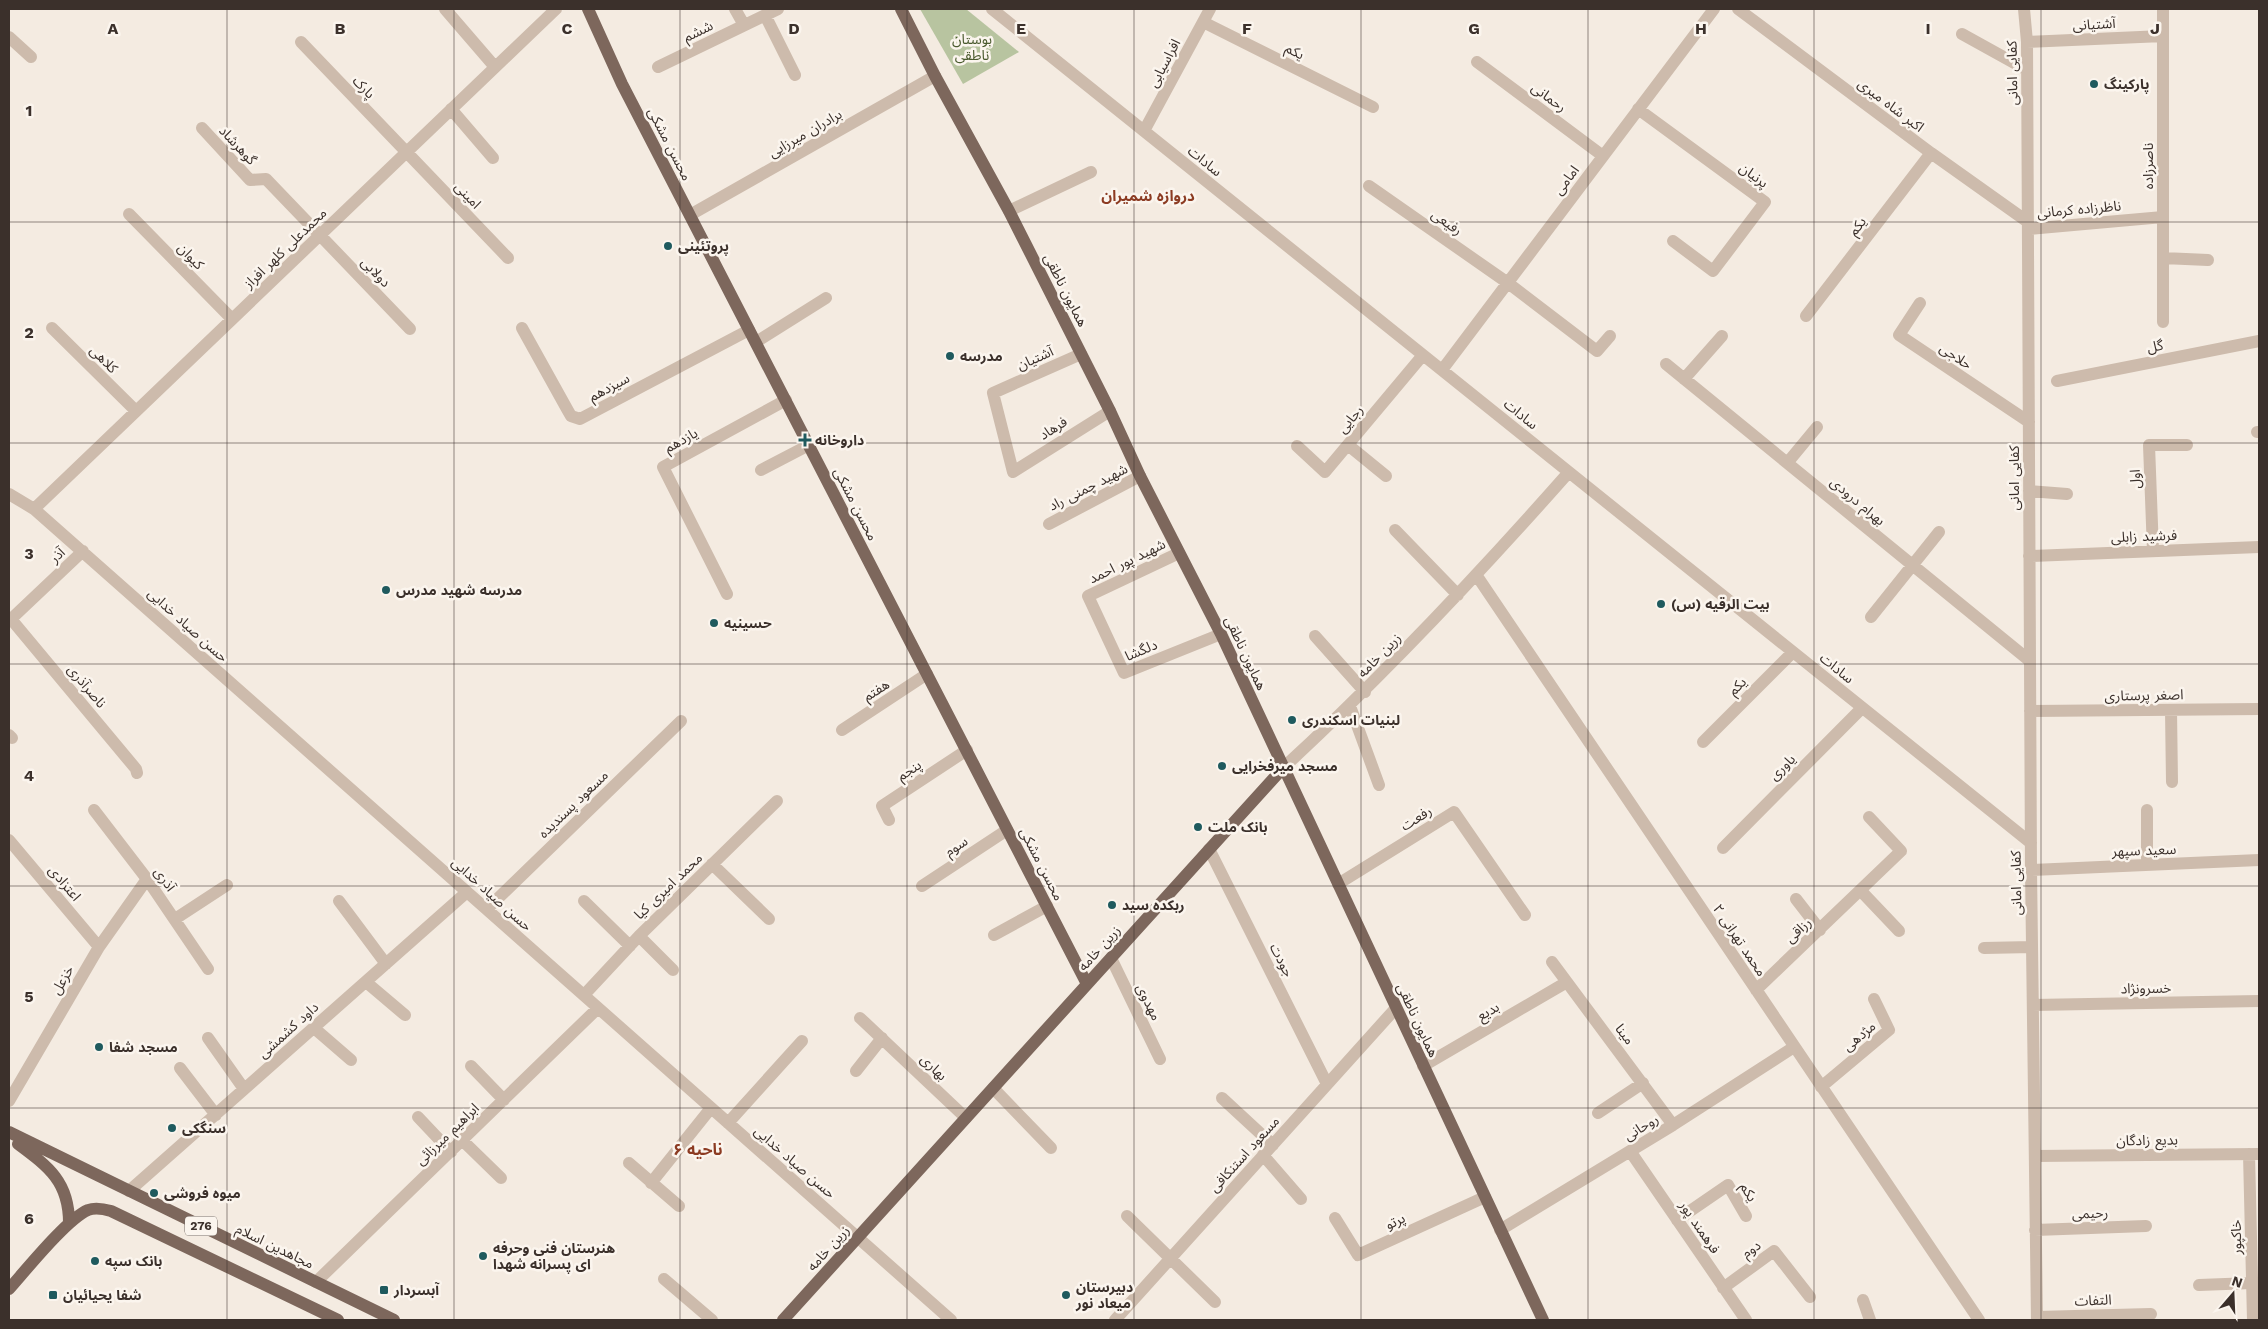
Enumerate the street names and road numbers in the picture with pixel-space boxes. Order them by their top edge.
street label: آشتیانی [2072,15,2117,34]
street label: ششم [681,17,717,48]
street label: افراسیابی [1145,36,1184,90]
street label: یکم [1281,40,1307,65]
street label: کفایی امانی [2003,40,2022,106]
street label: پارک [348,72,378,103]
street label: اکبر شاه میری [1854,75,1927,136]
street label: رحمانی [1528,79,1570,116]
street label: محسن مشکی [644,105,695,184]
street label: برادران میرزایی [765,105,845,161]
street label: گوهرشاد [215,122,260,169]
street label: سادات [1185,143,1225,179]
street label: ناصرزاده [2140,143,2157,189]
street label: پرنیان [1735,159,1772,193]
street label: امامی [1550,162,1583,198]
street label: امینی [451,178,485,212]
street label: ناظرزاده کرمانی [2036,197,2122,222]
street label: محمدعلی کلهر افراز [240,204,330,293]
street label: رفیعی [1428,206,1465,239]
street label: یکم [1845,214,1872,240]
street label: کیوان [174,239,208,273]
street label: همایون ناطقی [1040,251,1091,330]
street label: دولابی [357,254,394,291]
street label: گل [2146,337,2165,356]
street label: حلاجی [1936,340,1975,373]
street label: کلاهی [86,342,121,377]
street label: آشتیان [1014,343,1057,374]
street label: سیزدهم [586,370,634,407]
street label: سادات [1501,396,1541,432]
street label: رجایی [1334,402,1367,437]
street label: فرهاد [1036,413,1071,444]
street label: یازدهم [662,424,702,458]
street label: کفایی امانی [2006,445,2023,510]
street label: شهید چمنی راد [1046,460,1131,516]
street label: محسن مشکی [830,465,881,544]
street label: اول [2127,469,2144,489]
street label: بهرام درودی [1826,474,1889,531]
street label: فرشید زابلی [2111,527,2177,546]
street label: شهید پور احمد [1086,536,1169,588]
street label: آذر [45,543,69,567]
street label: حسن صیاد خدایی [144,585,231,666]
street label: همایون ناطقی [1221,613,1270,693]
street label: زرین خامه [1354,629,1405,681]
street label: دلگشا [1122,636,1160,664]
street label: سادات [1817,650,1857,686]
street label: ناصرآذری [64,661,110,712]
street label: یکم [1725,674,1752,701]
street label: هفتم [860,676,894,707]
street label: اصغر پرستاری [2104,686,2184,706]
street label: یاوری [1766,751,1799,784]
street label: پنجم [894,756,926,786]
street label: مسعود پسندیده [535,767,612,843]
street label: رفعت [1398,802,1435,835]
street label: محسن مشکی [1016,825,1067,904]
street label: سوم [941,833,972,862]
street label: سعید سپهر [2110,841,2177,861]
street label: محمد امیری کیا [631,850,706,923]
street label: کفایی امانی [2007,850,2026,916]
street label: حسن صیاد خدایی [448,854,535,935]
street label: اعتزادی [45,862,84,905]
street label: آذری [150,864,180,895]
street label: محمد تهرانی ۲ [1709,901,1770,980]
street label: رزاقی [1782,914,1815,947]
street label: زرین خامه [1074,922,1124,975]
street label: جودت [1266,941,1297,980]
street label: خزعل [47,963,77,998]
street label: همایون ناطقی [1393,980,1442,1060]
street label: خسرونژاد [2120,980,2172,997]
street label: مهدوی [1132,981,1165,1023]
street label: بدیع [1474,998,1504,1026]
street label: داود کشمشی [255,999,322,1062]
street label: مژدهی [1839,1018,1879,1055]
street label: مینا [1612,1021,1638,1047]
street label: بهاری [917,1051,951,1084]
street label: ابراهیم میرزائی [412,1100,484,1170]
street label: روحانی [1621,1110,1662,1144]
street label: مسعود استنکافی [1206,1113,1283,1196]
street label: حسن صیاد خدایی [751,1122,839,1202]
street label: بدیع زادگان [2116,1131,2178,1152]
street label: یکم [1735,1180,1761,1206]
street label: فرهمند پور [1674,1197,1723,1258]
street label: رحیمی [2072,1204,2109,1223]
street label: پرتو [1383,1210,1408,1234]
road number: 276 [185,1216,217,1236]
street label: خاکپور [2228,1219,2246,1256]
street label: مجاهدین اسلام [232,1220,316,1274]
street label: زرین خامه [803,1222,853,1275]
street label: دوم [1738,1237,1766,1264]
street label: التفات [2074,1291,2112,1309]

